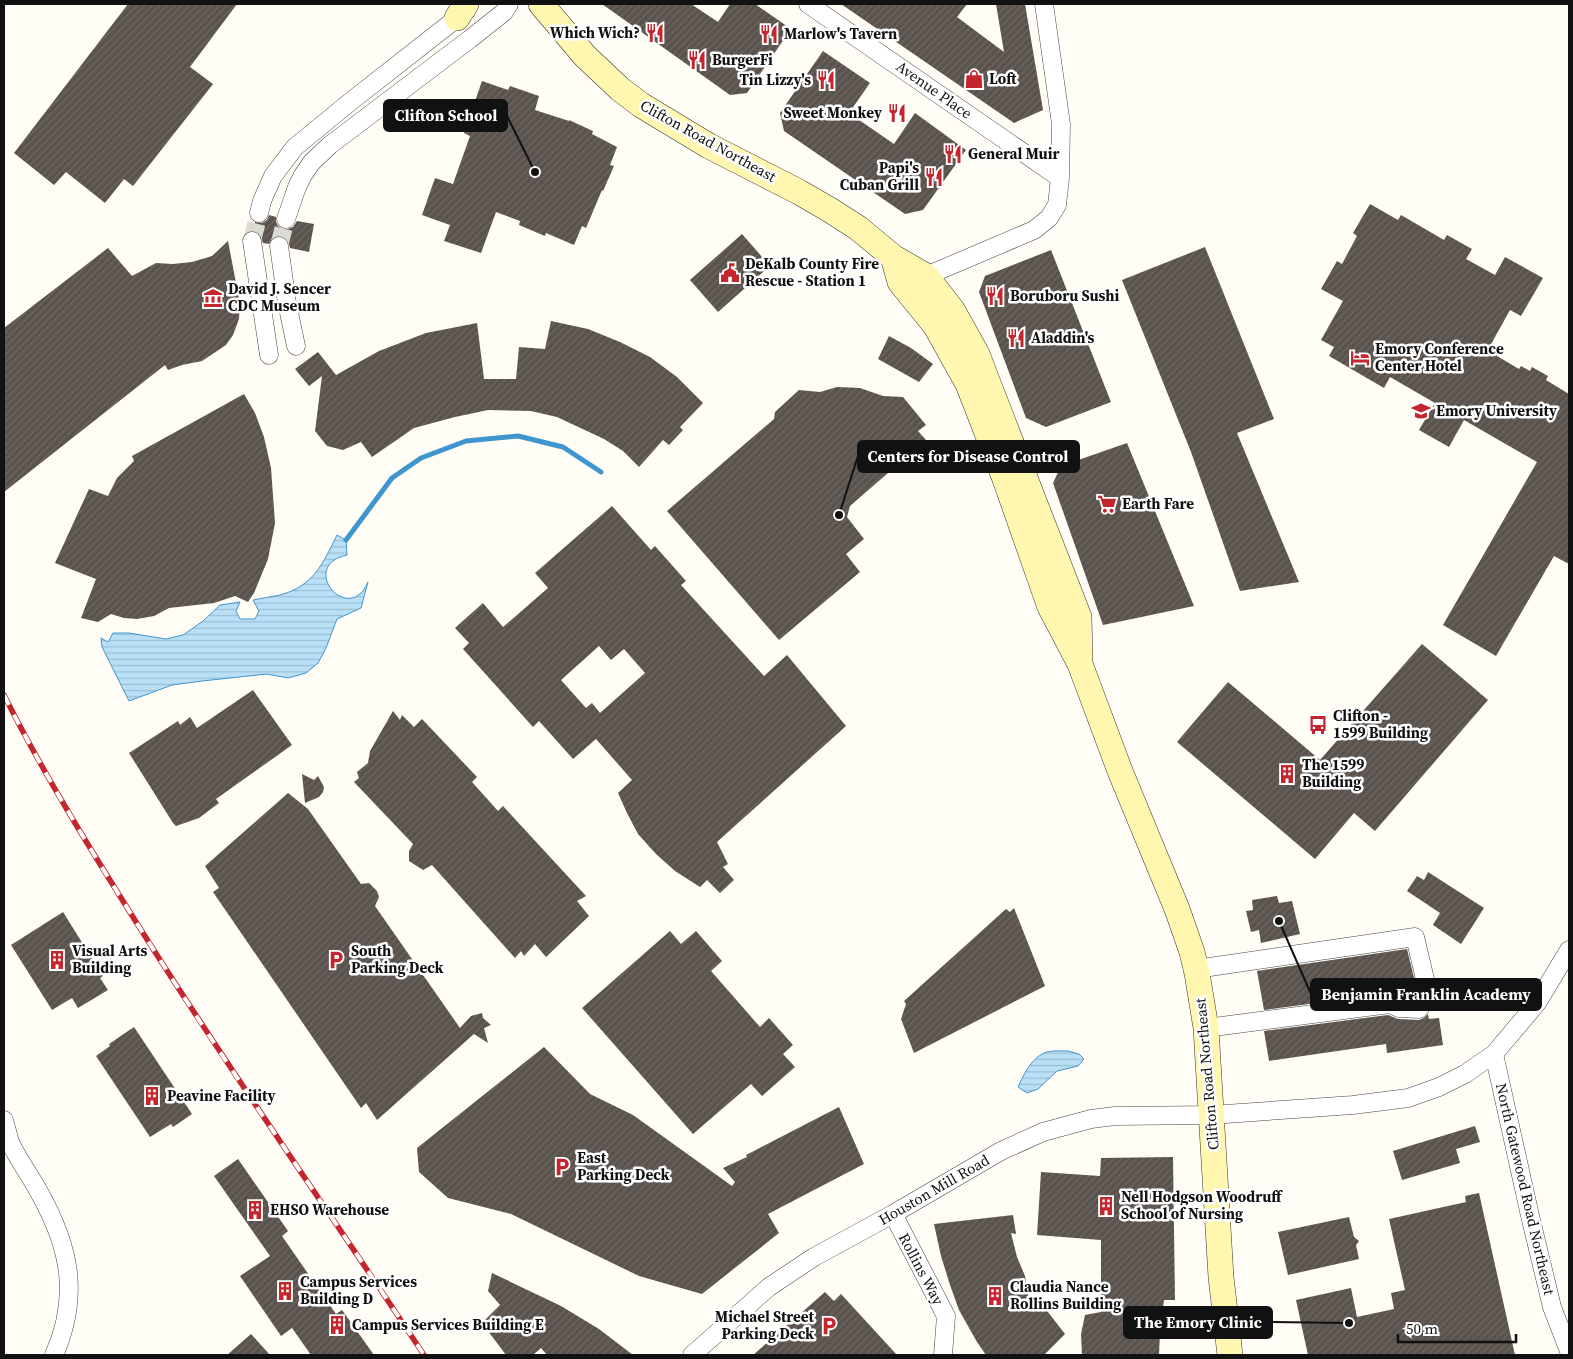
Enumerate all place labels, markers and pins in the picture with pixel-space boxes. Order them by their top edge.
place label: Which Wich? [550,22,640,43]
restaurant icon: Which Wich? [644,22,666,44]
restaurant icon: Marlow's Tavern [758,23,780,45]
place label: Marlow's Tavern [784,23,897,44]
restaurant icon: BurgerFi [686,49,708,71]
place label: BurgerFi [712,49,773,70]
shop icon: Loft [963,68,985,90]
place label: Loft [989,68,1017,89]
place label: Tin Lizzy's [739,69,811,90]
restaurant icon: Tin Lizzy's [815,69,837,91]
callout: Clifton School [384,100,507,131]
place label: Sweet Monkey [783,102,882,123]
restaurant icon: Sweet Monkey [886,102,908,124]
restaurant icon: General Muir [942,143,964,165]
place label: General Muir [968,143,1059,164]
place label: Papi's Cuban Grill [840,157,919,195]
restaurant icon: Papi's Cuban Grill [923,166,945,188]
place label: DeKalb County Fire Rescue - Station 1 [745,253,879,291]
public building icon: DeKalb County Fire Rescue - Station 1 [719,262,741,284]
place label: David J. Sencer CDC Museum [228,278,331,316]
restaurant icon: Boruboru Sushi [984,285,1006,307]
place label: Boruboru Sushi [1010,285,1119,306]
museum icon: David J. Sencer CDC Museum [202,287,224,309]
restaurant icon: Aladdin's [1005,327,1027,349]
place label: Aladdin's [1031,327,1095,348]
place label: Emory Conference Center Hotel [1375,338,1504,376]
hotel icon: Emory Conference Center Hotel [1349,347,1371,369]
school or university icon: Emory University [1410,400,1432,422]
place label: Emory University [1436,400,1557,421]
callout: Centers for Disease Control [858,441,1079,472]
supermarket icon: Earth Fare [1096,493,1118,515]
place label: Earth Fare [1122,493,1194,514]
place label: Clifton - 1599 Building [1333,705,1428,743]
bus stop icon: Clifton - 1599 Building [1307,714,1329,736]
place label: The 1599 Building [1302,754,1364,792]
building icon: The 1599 Building [1276,763,1298,785]
place label: Visual Arts Building [72,940,148,978]
place label: South Parking Deck [351,940,444,978]
building icon: Visual Arts Building [46,949,68,971]
parking icon: South Parking Deck [325,949,347,971]
callout: Benjamin Franklin Academy [1311,979,1541,1010]
building icon: Peavine Facility [141,1085,163,1107]
place label: Peavine Facility [167,1085,276,1106]
place label: East Parking Deck [577,1147,670,1185]
parking icon: East Parking Deck [551,1156,573,1178]
place label: Nell Hodgson Woodruff School of Nursing [1121,1186,1283,1224]
building icon: Nell Hodgson Woodruff School of Nursing [1095,1195,1117,1217]
building icon: EHSO Warehouse [244,1199,266,1221]
place label: EHSO Warehouse [270,1199,389,1220]
place label: Campus Services Building D [300,1271,417,1309]
place label: Claudia Nance Rollins Building [1010,1276,1121,1314]
building icon: Campus Services Building D [274,1280,296,1302]
building icon: Claudia Nance Rollins Building [984,1285,1006,1307]
place label: Michael Street Parking Deck [715,1306,815,1344]
callout: The Emory Clinic [1124,1307,1272,1338]
building icon: Campus Services Building E [326,1314,348,1336]
place label: Campus Services Building E [352,1314,544,1335]
parking icon: Michael Street Parking Deck [818,1315,840,1337]

